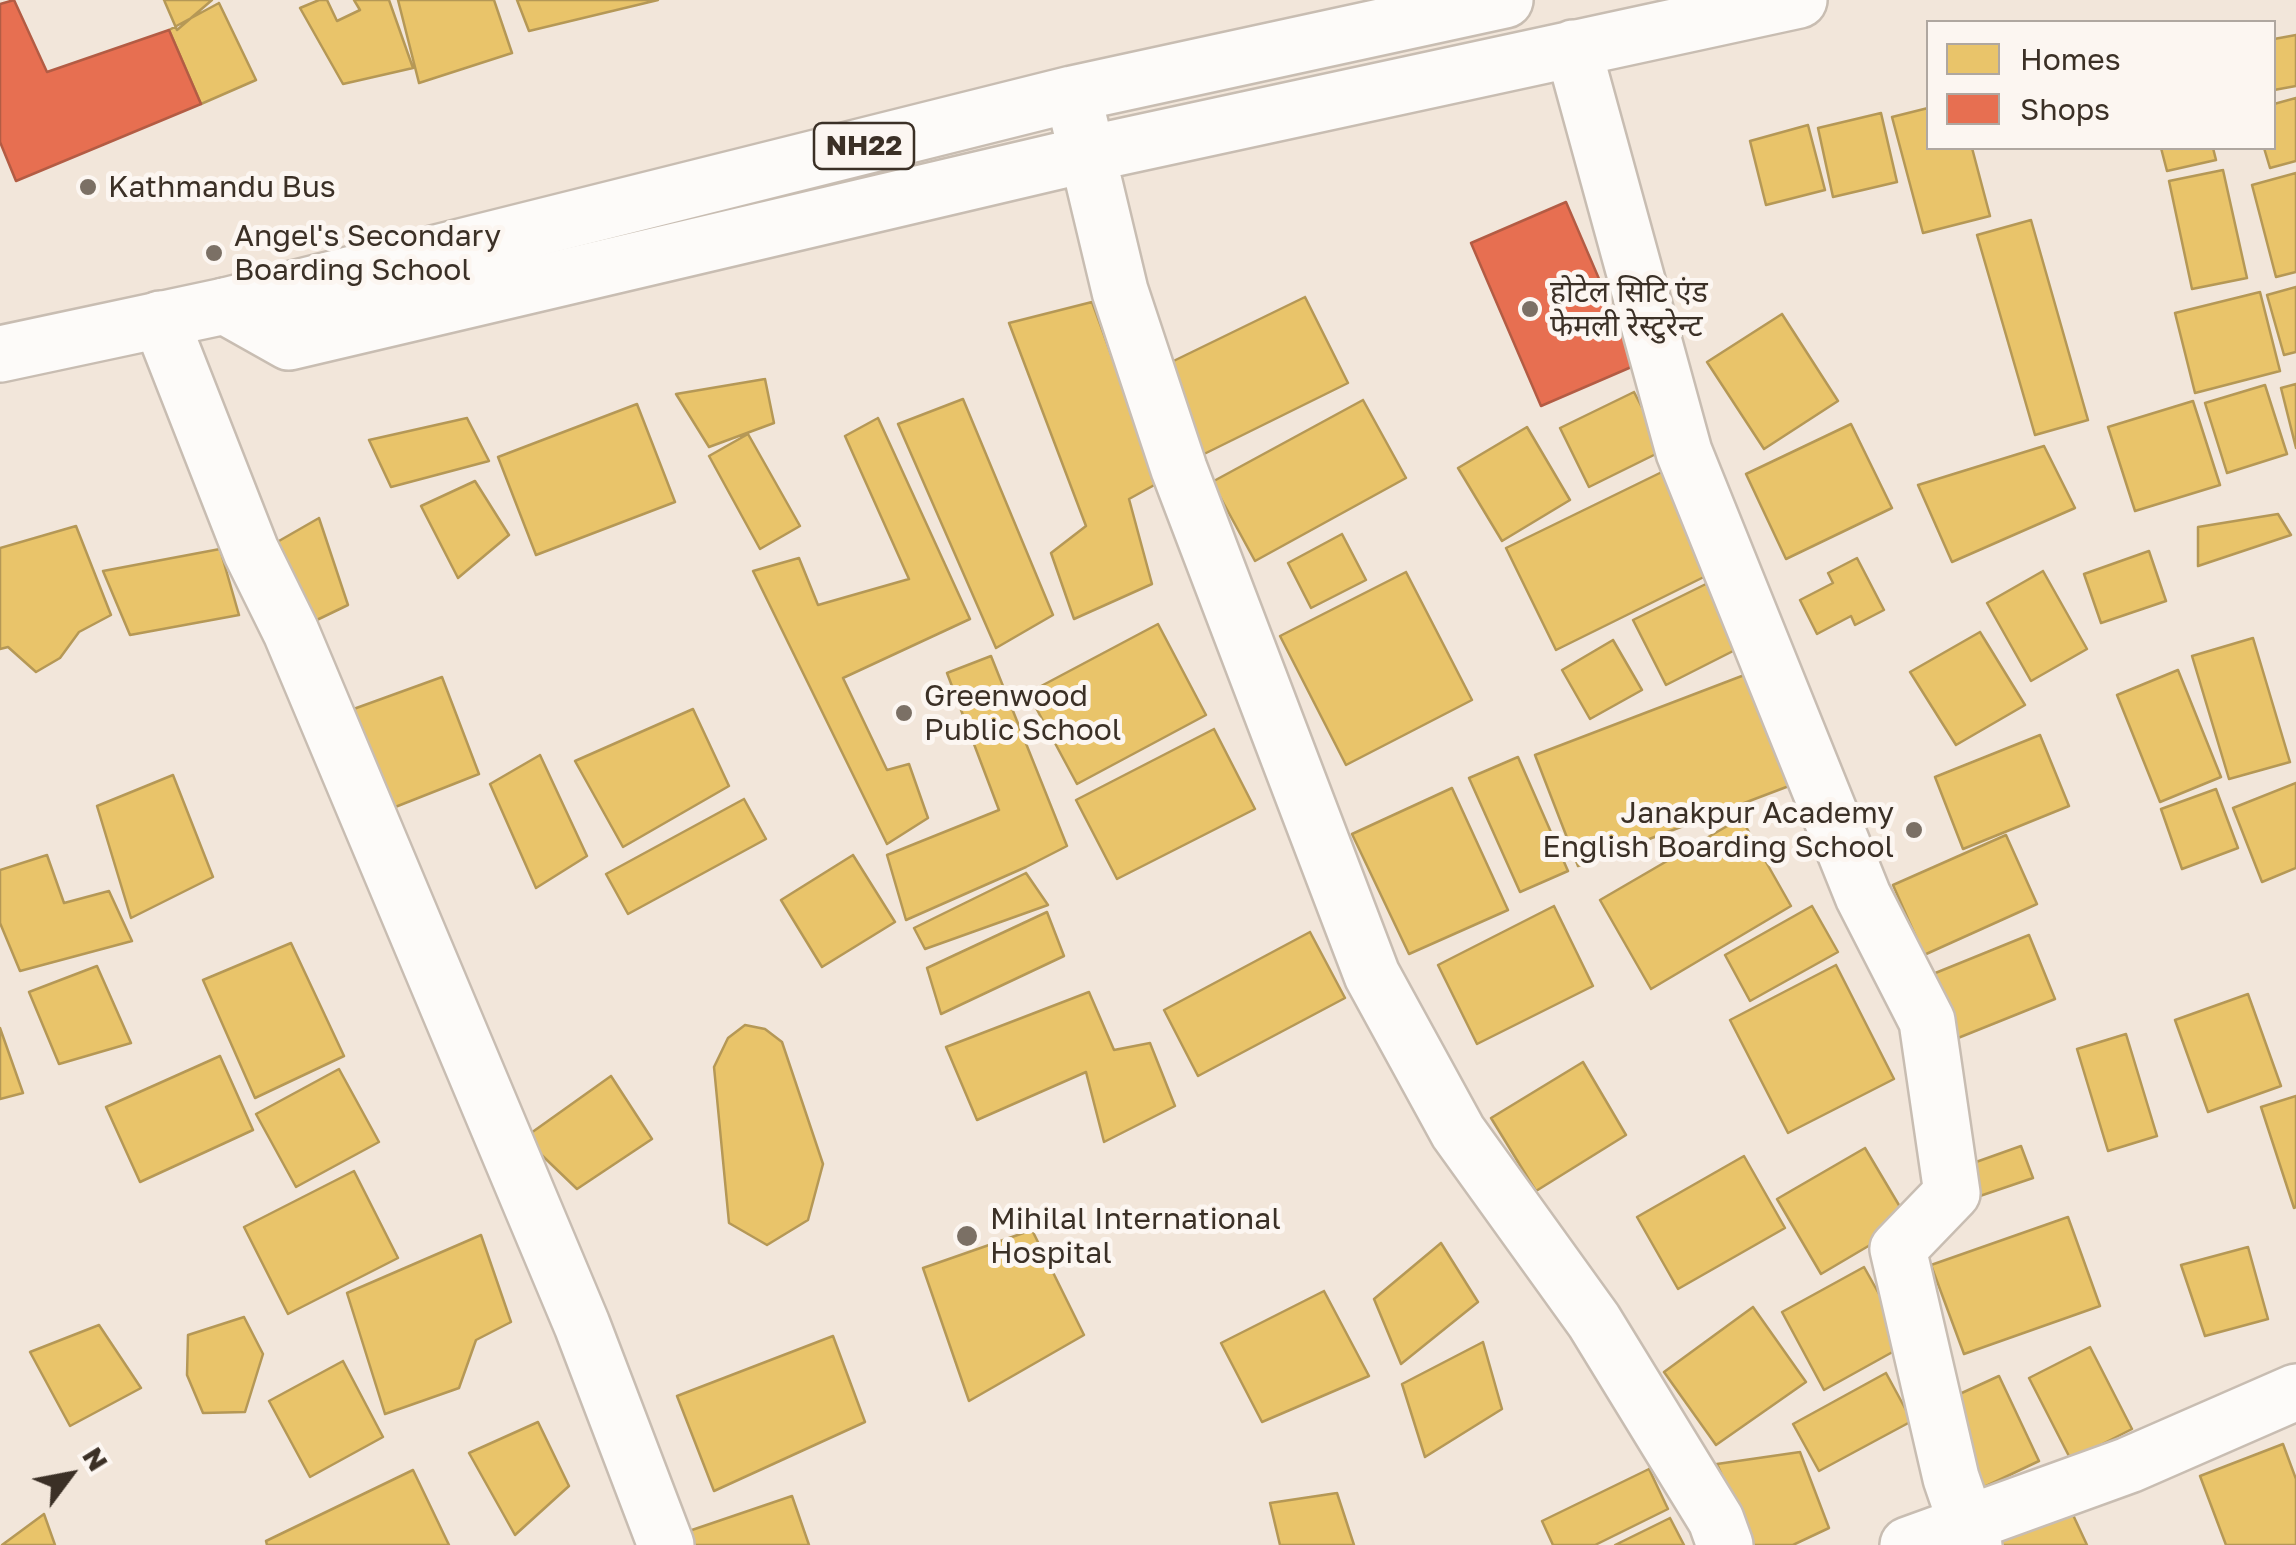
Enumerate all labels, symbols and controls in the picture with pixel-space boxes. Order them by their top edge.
legend [1926,20,2276,150]
text: Homes [2020,41,2121,77]
text: Shops [2020,91,2110,127]
road number: NH22 [814,123,914,169]
place label: Kathmandu Bus [108,169,336,205]
marker: Kathmandu Bus [77,176,99,198]
place label: Angel's Secondary Boarding School [234,218,501,288]
marker: Angel's Secondary Boarding School [203,242,225,264]
place label: होटेल सिटि एंड फेमली रेस्टुरेन्ट [1550,274,1708,344]
marker: होटेल सिटि एंड फेमली रेस्टुरेन्ट [1519,298,1541,320]
place label: Greenwood Public School [924,678,1121,748]
marker: Greenwood Public School [893,702,915,724]
place label: Janakpur Academy English Boarding School [1542,795,1894,866]
marker: Janakpur Academy English Boarding School [1903,819,1925,841]
place label: Mihilal International Hospital [990,1201,1281,1272]
marker: Mihilal International Hospital [954,1223,980,1249]
north arrow [20,1425,120,1525]
text: N [76,1441,115,1477]

